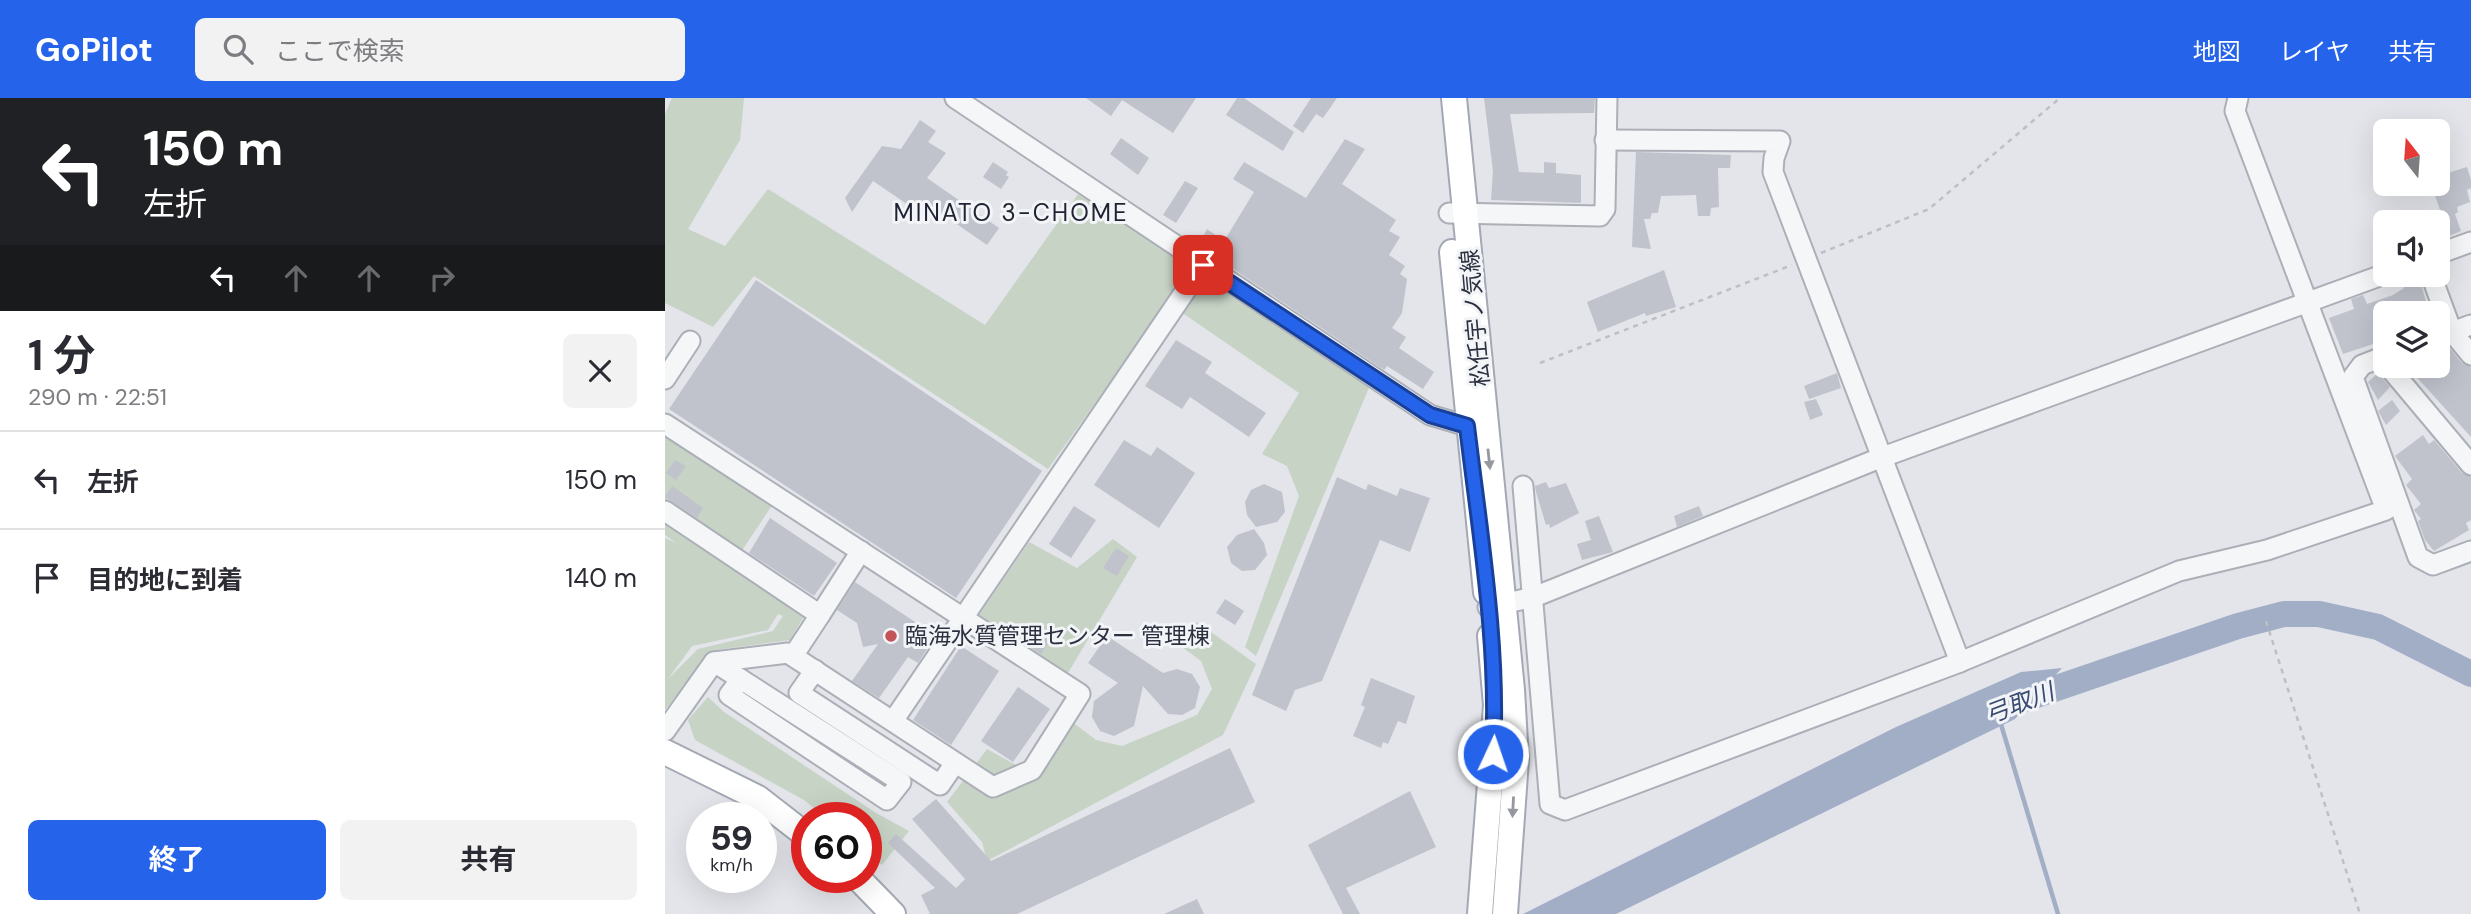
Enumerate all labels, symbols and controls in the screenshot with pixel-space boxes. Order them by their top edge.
search box [195,18,685,81]
text: GoPilot [35,28,153,71]
icon: search [219,30,257,68]
text: ここで検索 [275,34,405,68]
text: 地図 [2193,36,2241,67]
text: レイヤ [2279,36,2350,67]
text: 共有 [2388,36,2436,67]
text: 150 m [143,116,283,180]
north arrow [2373,119,2450,196]
map controls [2373,119,2450,378]
icon: left [28,126,119,217]
text: 左折 [143,183,207,225]
district label: MINATO 3-CHOME [893,197,1129,228]
button: sound [2373,210,2450,287]
pin [1173,235,1233,295]
icon: arrive [1184,246,1222,284]
street label: 松任宇ノ気線 [1454,248,1496,388]
icon: left [204,259,242,297]
icon: ahead [277,259,315,297]
icon: ahead [350,259,388,297]
icon: right [423,259,461,297]
button: layers [2373,301,2450,378]
text: 1 分 [28,328,95,383]
button: close [563,334,637,408]
text: 290 m · 22:51 [28,382,167,412]
one-way arrow [1484,448,1495,470]
icon: left [28,461,66,499]
text: 150 m [565,463,637,497]
text: 左折 [87,465,139,499]
icon: arrive [28,559,66,597]
text: 140 m [565,561,637,595]
text: 目的地に到着 [87,563,243,597]
place label: 臨海水質管理センター 管理棟 [905,621,1210,651]
marker: 臨海水質管理センター 管理棟 [883,628,899,644]
water label: 弓取川 [1980,675,2061,730]
position arrow [1456,717,1530,791]
one-way arrow [1508,797,1519,819]
speed limit sign: 60 [791,802,882,893]
text: 59 [710,815,753,861]
button: 終了 [28,820,326,900]
button: 共有 [340,820,637,900]
text: km/h [710,853,753,877]

